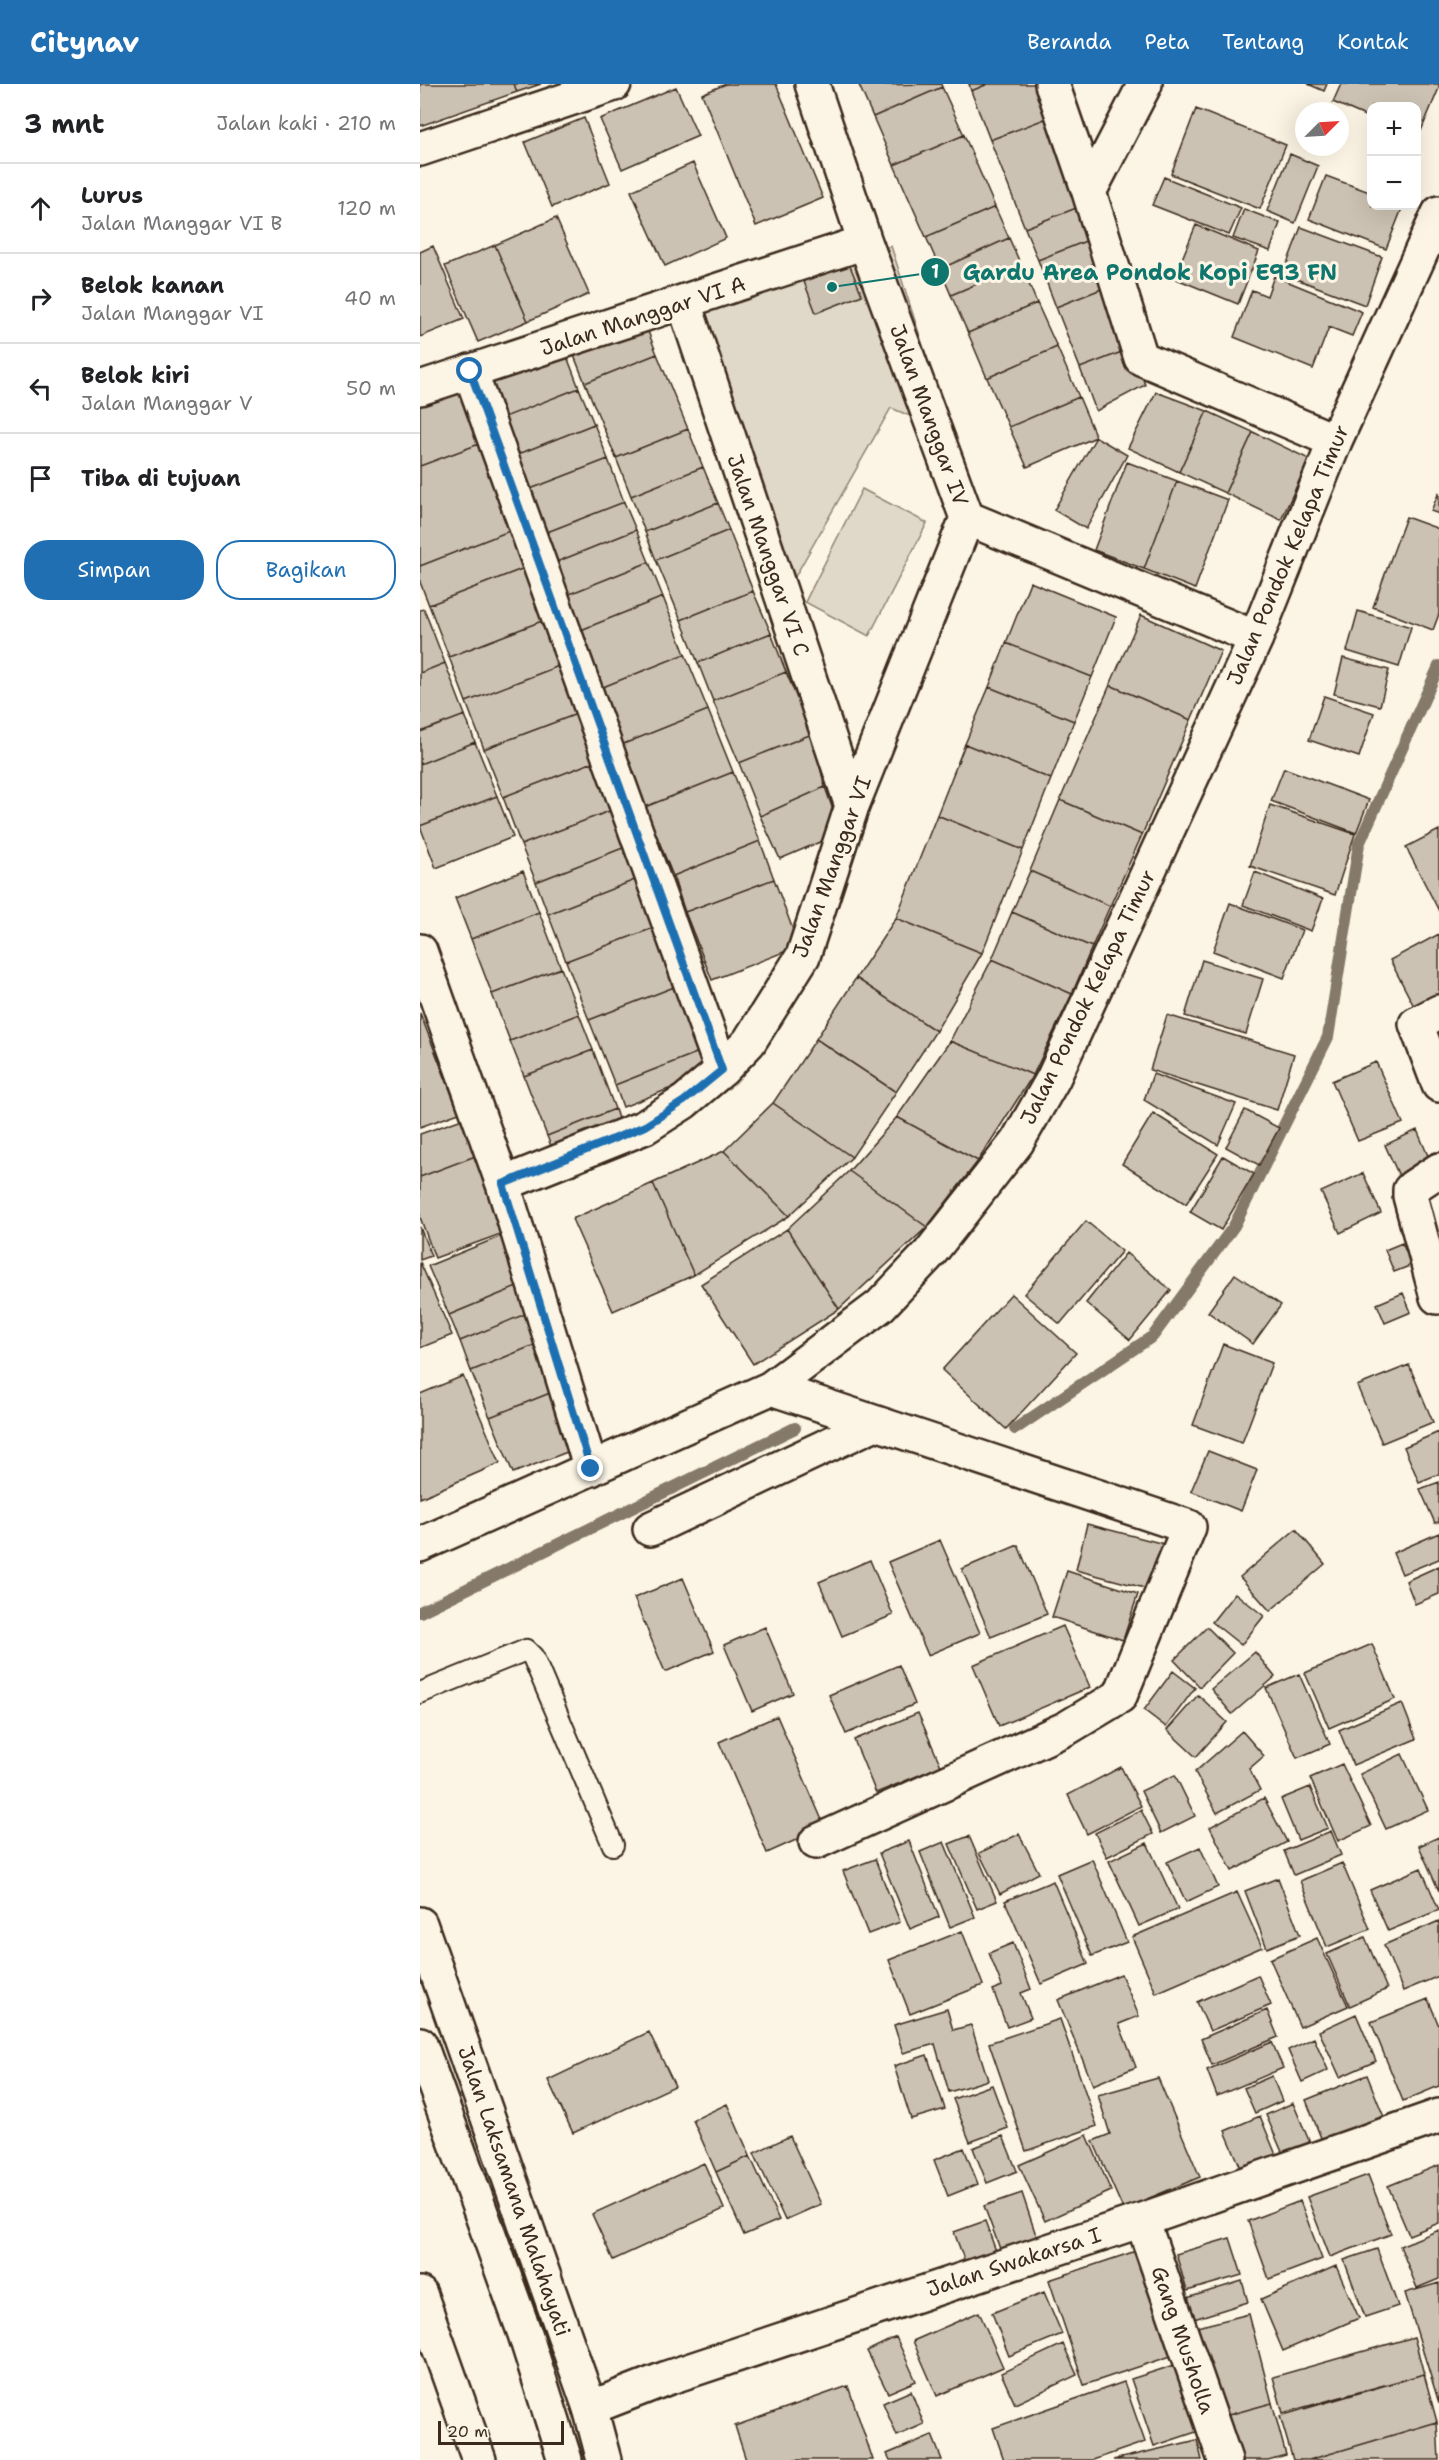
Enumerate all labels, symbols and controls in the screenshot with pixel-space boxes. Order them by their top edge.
text: Citynav [30,23,139,61]
text: Beranda [1027,28,1112,56]
text: Peta [1145,28,1189,56]
text: Tentang [1222,28,1304,56]
text: Kontak [1337,28,1409,56]
north arrow [1295,102,1349,156]
map controls [1367,102,1421,210]
button: + [1367,102,1421,156]
text: 3 mnt [24,106,104,141]
text: Jalan kaki · 210 m [216,110,396,136]
button: − [1367,156,1421,210]
text: Lurus [81,181,143,210]
icon: ahead [24,192,57,225]
text: 120 m [337,195,396,221]
text: Jalan Manggar VI B [81,210,282,236]
callout: Gardu Area Pondok Kopi E93 FN [920,252,1349,292]
text: Gardu Area Pondok Kopi E93 FN [963,258,1337,287]
text: 1 [931,260,939,284]
street label: Jalan Manggar VI A [537,270,749,362]
text: Belok kanan [81,271,224,300]
icon: right [24,282,57,315]
text: 40 m [344,285,396,311]
text: Jalan Manggar VI [81,300,264,326]
street label: Jalan Manggar IV [883,320,975,510]
route start [456,357,482,383]
text: Belok kiri [81,361,190,390]
icon: left [24,372,57,405]
text: 50 m [346,375,396,401]
text: Jalan Manggar V [81,390,253,416]
street label: Jalan Pondok Kelapa Timur [1220,420,1356,690]
street label: Jalan Manggar VI C [720,450,816,660]
icon: arrive [24,462,57,495]
text: Tiba di tujuan [81,464,241,493]
button: Simpan [24,540,204,600]
button: Bagikan [216,540,396,600]
street label: Jalan Manggar VI [786,772,878,962]
street label: Jalan Pondok Kelapa Timur [1014,865,1162,1129]
route end [577,1455,603,1481]
street label: Jalan Laksamana Malahayati [451,2042,577,2340]
street label: Jalan Swakarsa I [923,2221,1105,2303]
street label: Gang Musholla [1145,2262,1221,2418]
scale bar [438,2418,564,2446]
text: 20 m [447,2421,488,2442]

